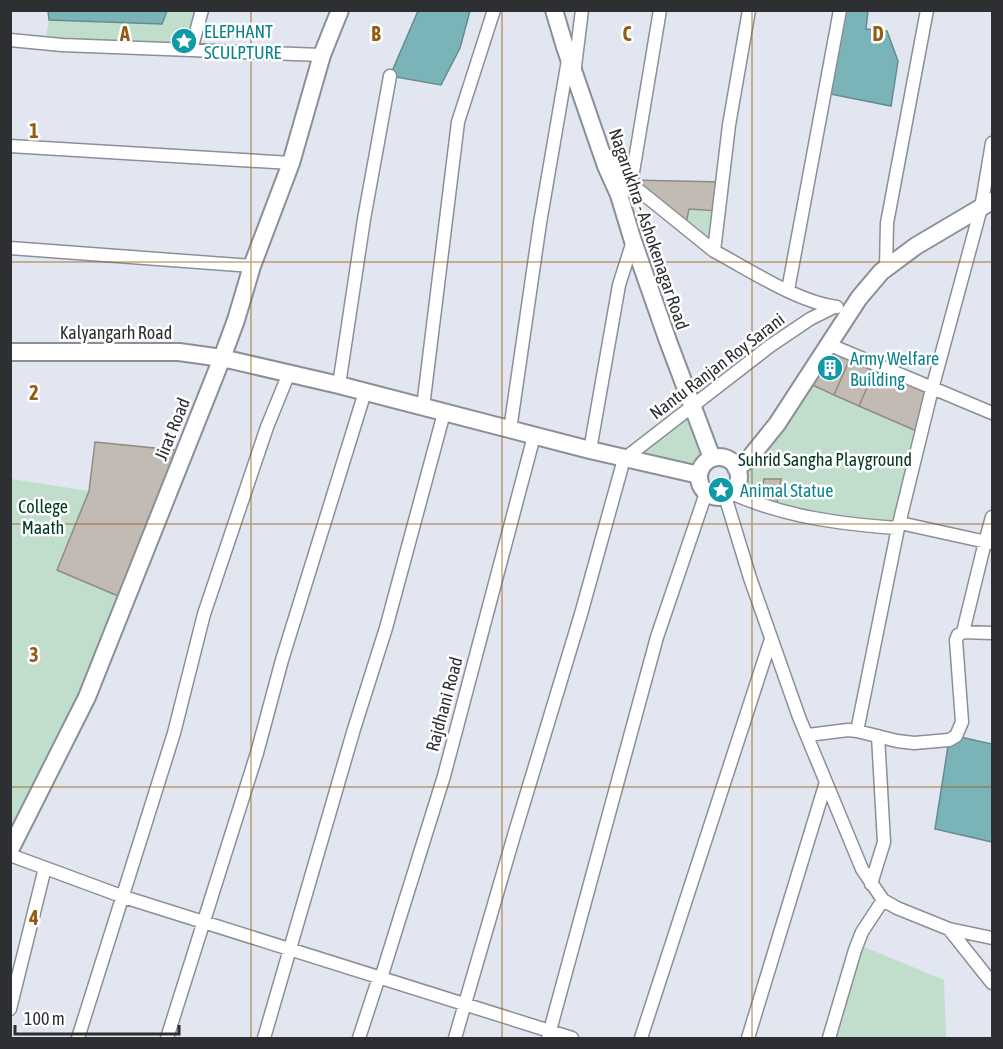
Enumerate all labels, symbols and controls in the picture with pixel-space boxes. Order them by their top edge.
place label: ELEPHANT SCULPTURE [204,21,282,63]
text: A [119,22,130,45]
text: B [371,22,381,45]
text: C [623,22,632,45]
text: D [872,22,884,45]
place icon: ELEPHANT SCULPTURE [169,26,199,56]
text: 1 [29,119,39,142]
street label: Nagarukhra - Ashokenagar Road [605,126,693,332]
street label: Nantu Ranjan Roy Sarani [646,309,788,423]
street label: Kalyangarh Road [60,322,172,343]
place label: Army Welfare Building [850,348,939,390]
building icon: Army Welfare Building [815,353,845,383]
text: 2 [29,381,39,404]
street label: Jirat Road [150,395,194,463]
park label: Suhrid Sangha Playground [738,449,912,470]
place icon: Animal Statue [706,475,736,505]
place label: Animal Statue [740,480,833,501]
park label: College Maath [18,496,68,538]
text: 3 [29,643,39,666]
street label: Rajdhani Road [421,655,467,753]
text: 4 [28,906,39,929]
scale bar [15,998,178,1036]
text: 100 m [24,1008,65,1029]

